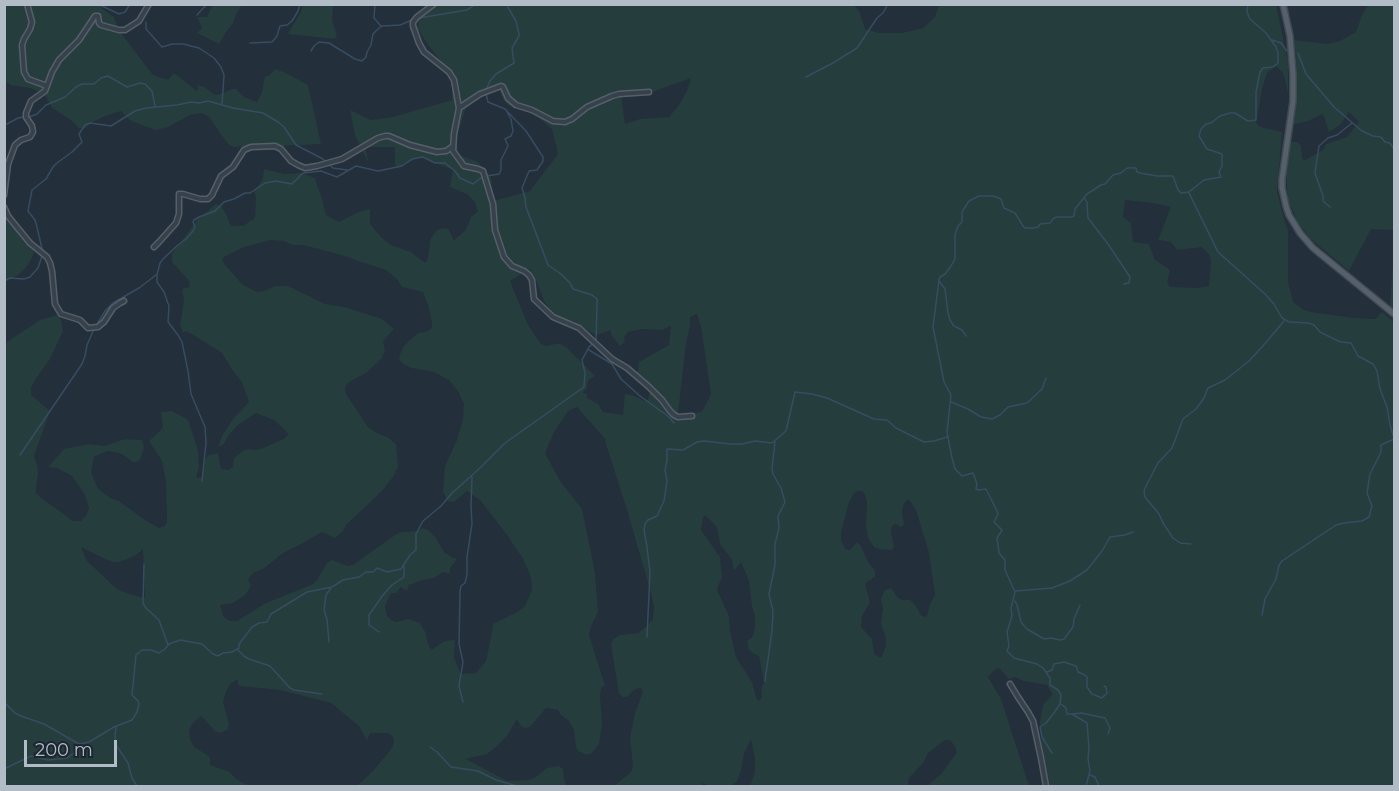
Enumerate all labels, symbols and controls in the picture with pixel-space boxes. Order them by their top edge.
scale bar [27,728,120,766]
text: 200 m [35,739,93,761]

